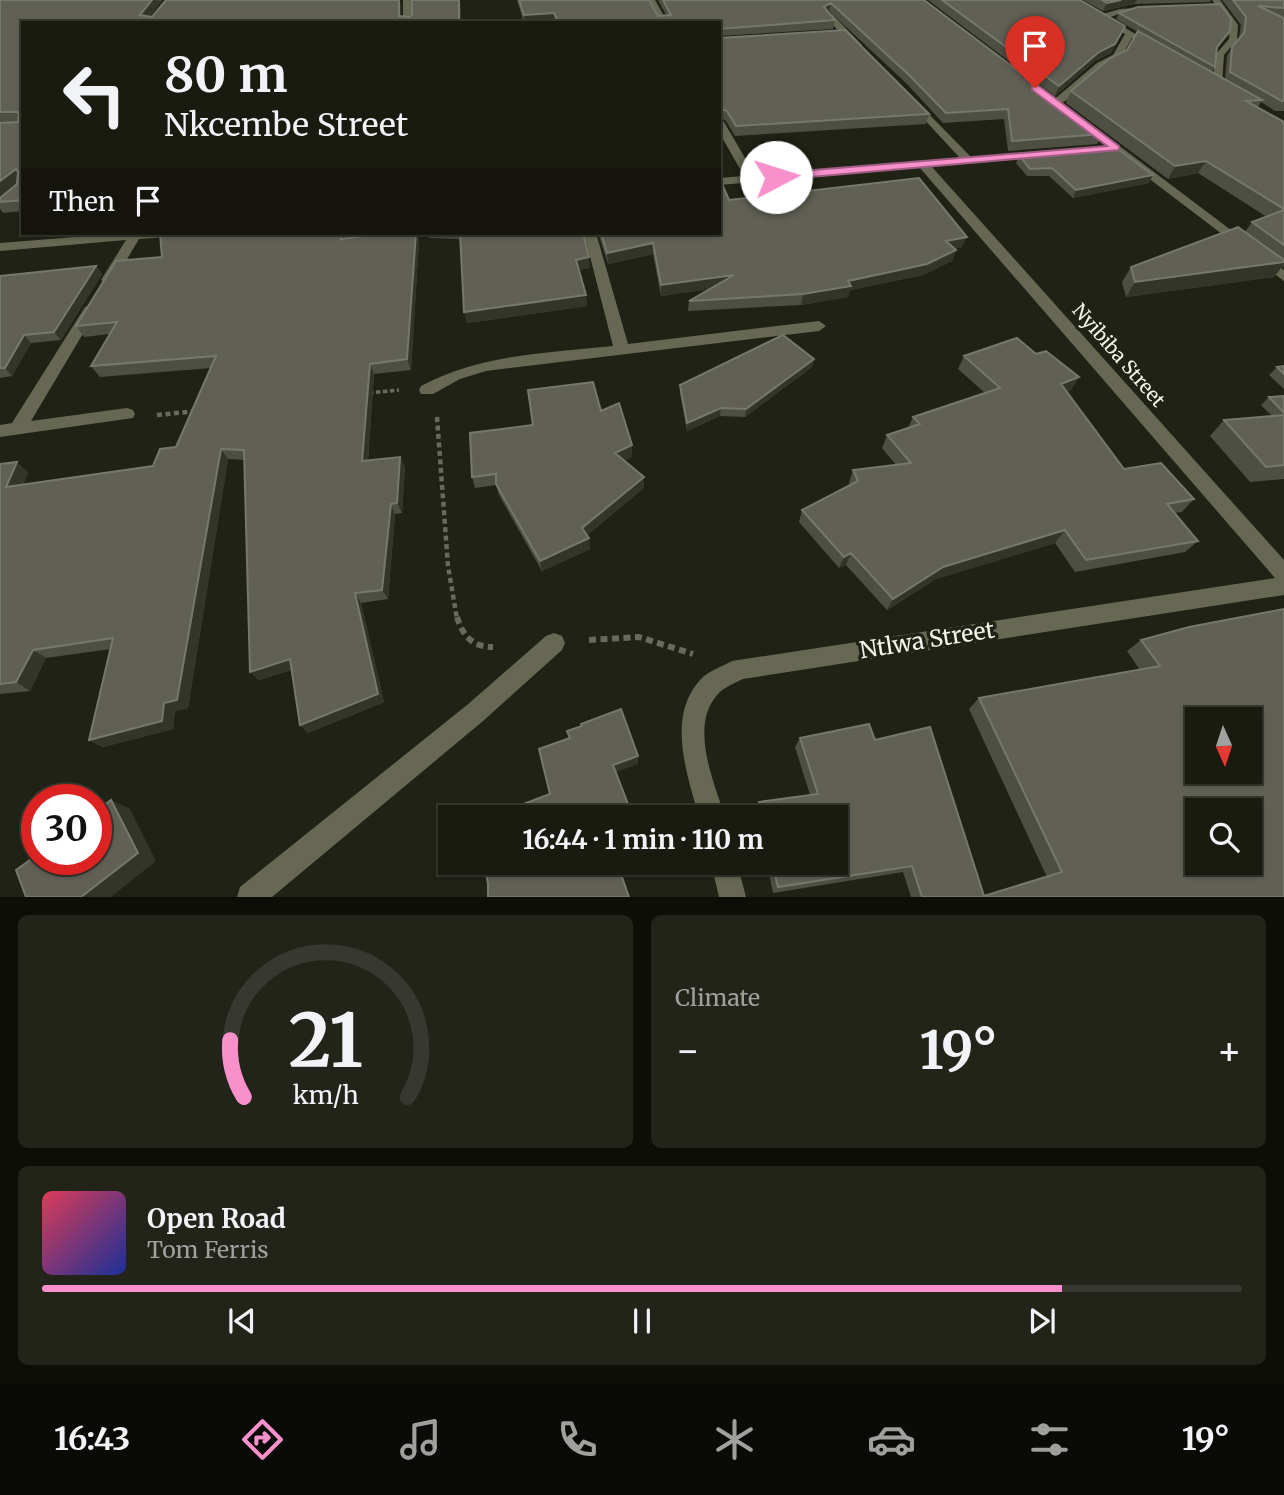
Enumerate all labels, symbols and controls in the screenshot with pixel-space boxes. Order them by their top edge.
pin [1005,16,1065,88]
icon: arrive [1016,27,1054,65]
text: 80 m [164,44,287,105]
icon: left [49,49,140,140]
text: Nkcembe Street [164,105,408,145]
position arrow [739,140,813,214]
icon: arrive [129,182,167,220]
text: Then [49,185,115,218]
street label: Nyibiba Street [1068,298,1171,412]
street label: Ntlwa Street [857,615,996,664]
north arrow [1185,707,1262,784]
map controls [1185,707,1262,875]
speed limit sign: 30 [21,784,112,875]
button: search [1185,798,1262,875]
text: 16:44 · 1 min · 110 m [522,823,764,856]
text: Climate [675,983,760,1012]
text: 21 [288,996,363,1088]
text: 19° [920,1018,998,1083]
text: − [675,1027,700,1074]
text: + [1217,1027,1242,1074]
text: km/h [292,1079,359,1111]
text: Open Road [147,1202,286,1235]
text: Tom Ferris [147,1235,269,1264]
icon: previous [223,1302,261,1340]
icon: pause [623,1302,661,1340]
icon: next [1023,1302,1061,1340]
icon: directions [238,1415,287,1464]
icon: music [396,1415,445,1464]
icon: phone [553,1415,602,1464]
icon: climate [710,1415,759,1464]
icon: car [867,1415,916,1464]
icon: filters [1025,1415,1074,1464]
text: 16:43 [54,1419,130,1459]
text: 19° [1182,1419,1230,1459]

